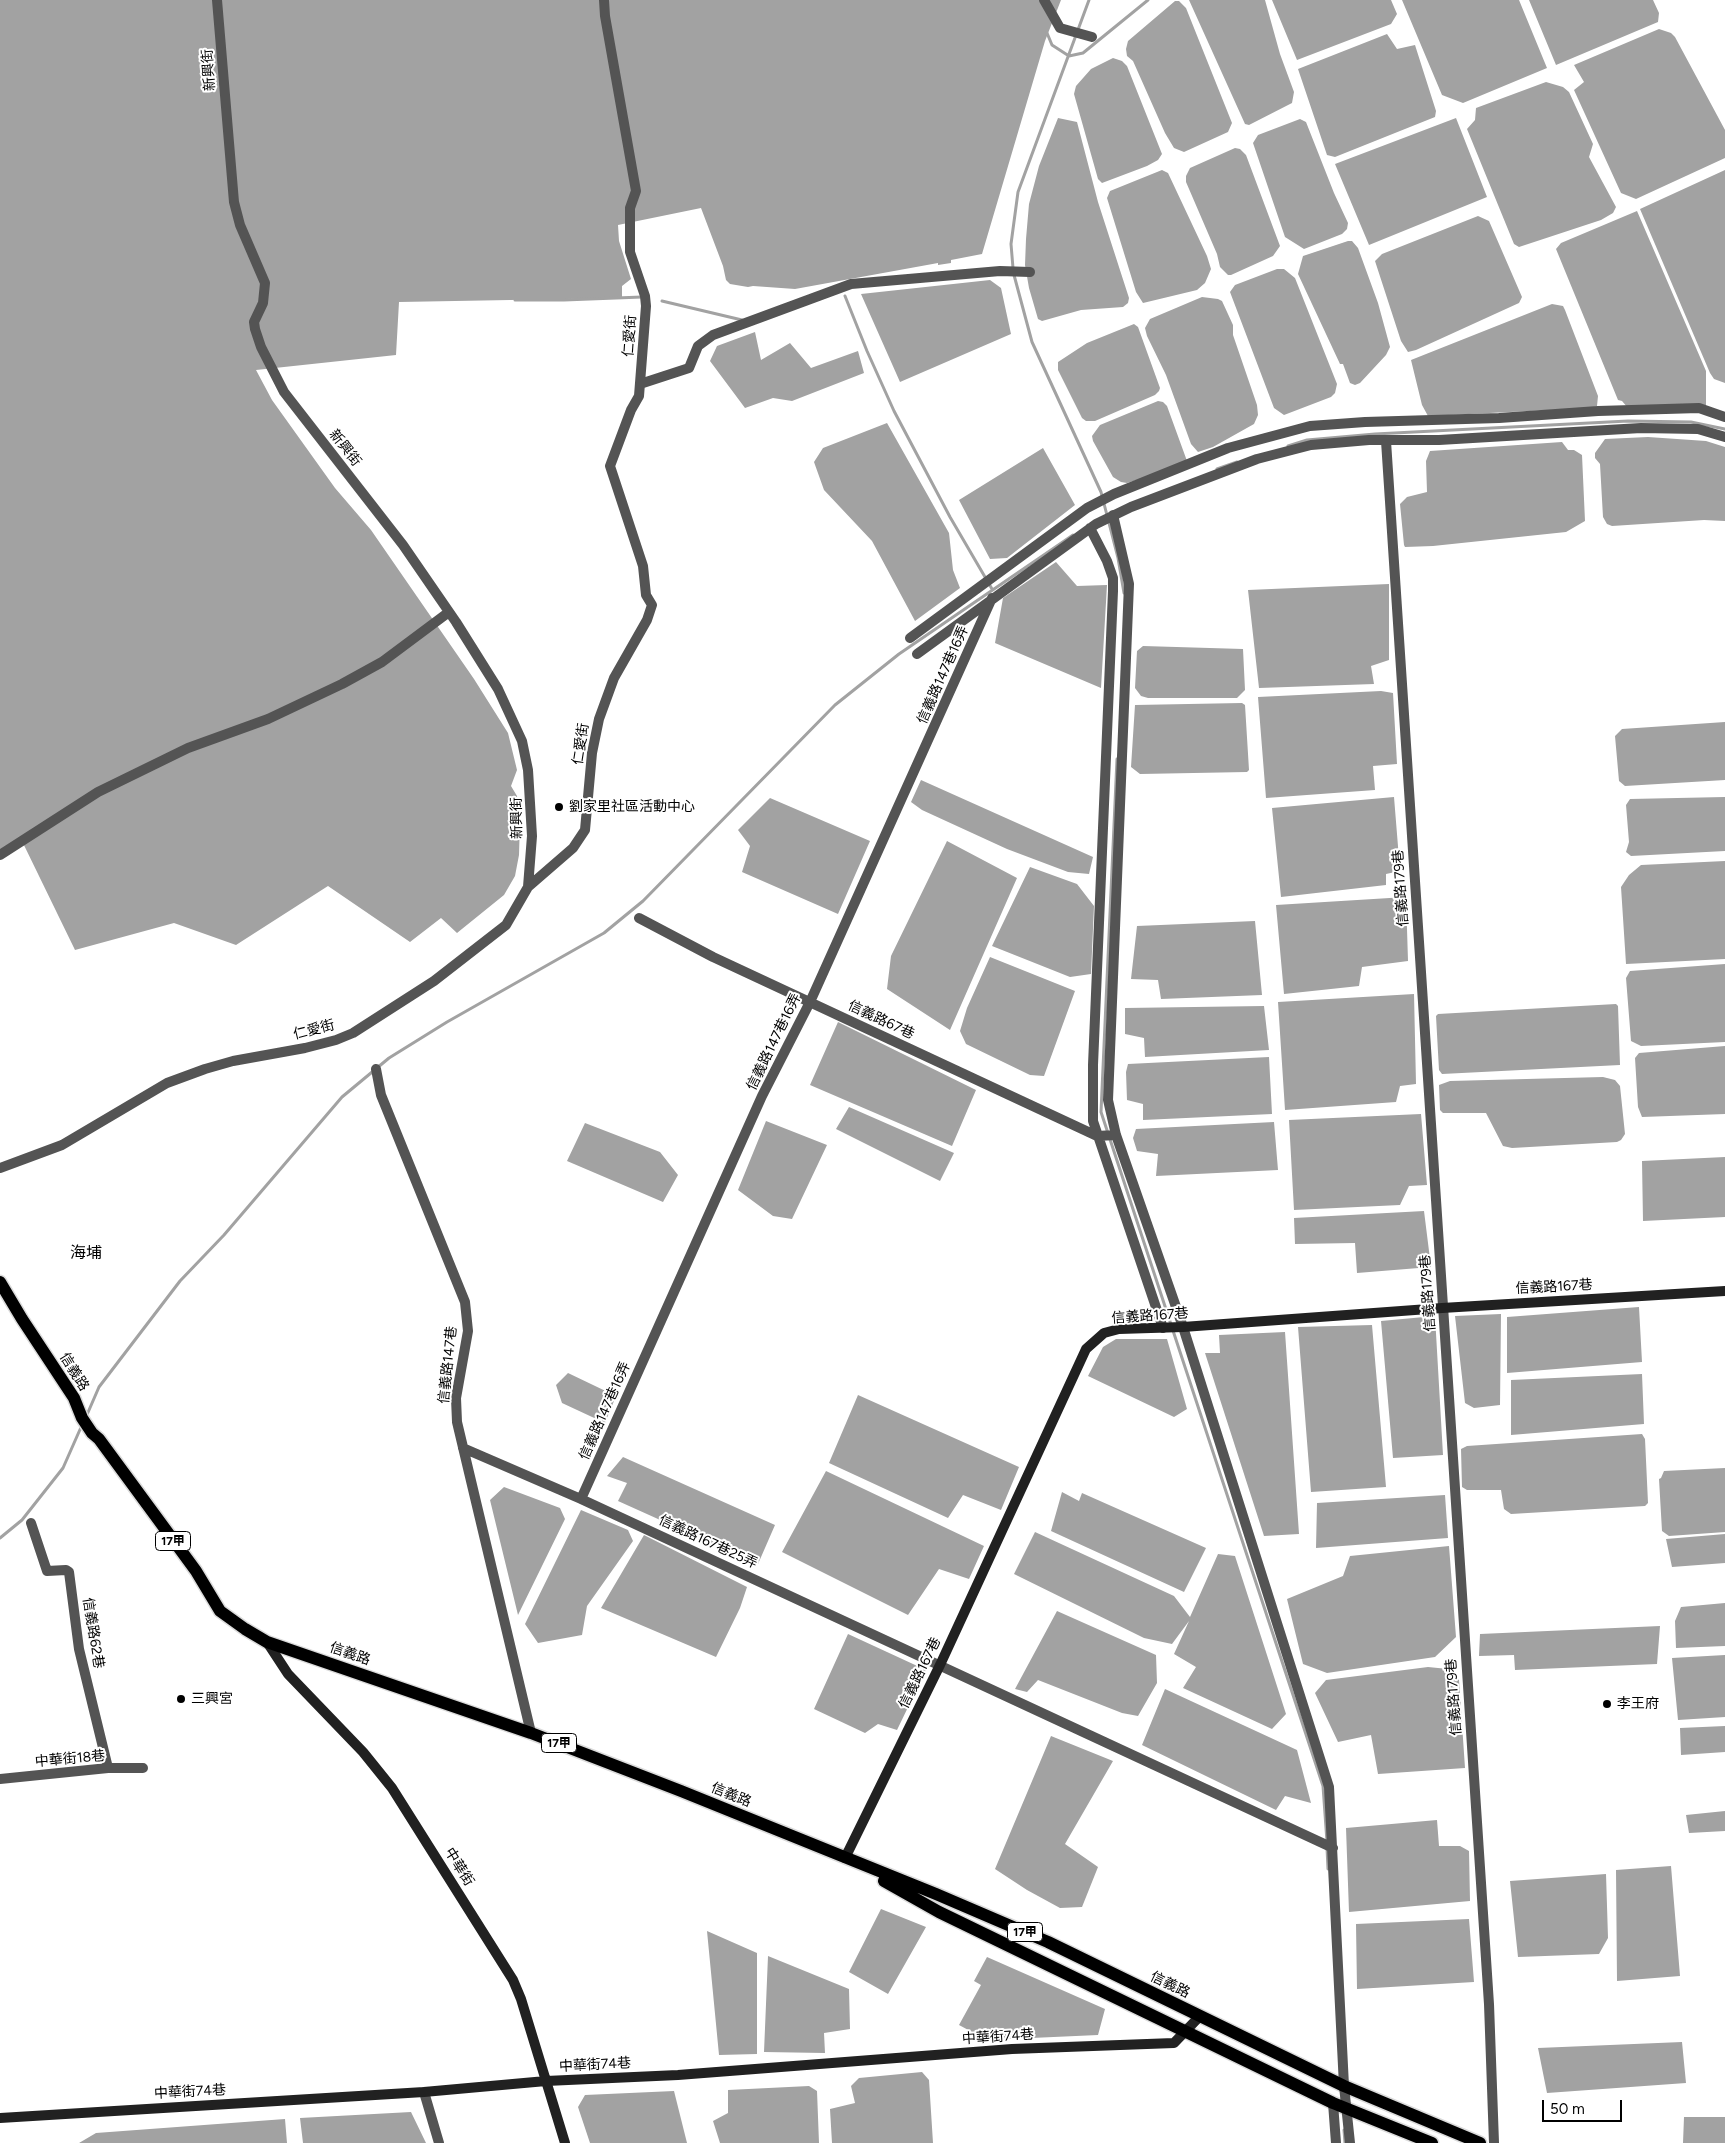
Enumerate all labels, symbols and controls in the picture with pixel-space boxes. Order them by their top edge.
street label: 新興街 [199,48,219,92]
street label: 仁愛街 [620,314,640,358]
street label: 新興街 [325,426,365,470]
street label: 信義路147巷16弄 [914,623,972,727]
street label: 仁愛街 [569,722,593,766]
street label: 新興街 [508,797,526,839]
place label: 劉家里社區活動中心 [569,799,695,815]
marker: 劉家里社區活動中心 [553,801,565,813]
street label: 信義路179巷 [1390,849,1412,927]
street label: 信義路147巷16弄 [743,991,805,1093]
street label: 信義路67巷 [845,997,917,1043]
street label: 仁愛街 [292,1017,336,1043]
district label: 海埔 [70,1243,102,1263]
street label: 信義路179巷 [1417,1254,1439,1332]
street label: 信義路167巷 [1515,1277,1593,1297]
street label: 信義路167巷 [1111,1305,1189,1327]
street label: 信義路147巷 [436,1325,460,1405]
street label: 信義路 [56,1350,92,1394]
street label: 信義路147巷16弄 [576,1359,634,1463]
street label: 信義路167巷25弄 [656,1512,760,1572]
road number: 17甲 [156,1532,190,1550]
street label: 信義路62巷 [79,1596,107,1670]
street label: 信義路167巷 [896,1635,944,1711]
street label: 信義路 [327,1639,373,1669]
street label: 信義路179巷 [1443,1658,1465,1736]
place label: 三興宮 [191,1691,233,1707]
marker: 三興宮 [175,1693,187,1705]
place label: 李王府 [1617,1696,1659,1712]
marker: 李王府 [1601,1698,1613,1710]
road number: 17甲 [542,1734,576,1752]
street label: 中華街18巷 [34,1748,106,1770]
street label: 信義路 [708,1779,754,1811]
street label: 中華街 [441,1845,477,1889]
road number: 17甲 [1008,1922,1042,1941]
street label: 信義路 [1147,1968,1193,2002]
street label: 中華街74巷 [961,2026,1035,2048]
street label: 中華街74巷 [559,2055,631,2075]
street label: 中華街74巷 [154,2082,226,2102]
scale bar [1545,2090,1625,2122]
text: 50 m [1550,2100,1585,2118]

